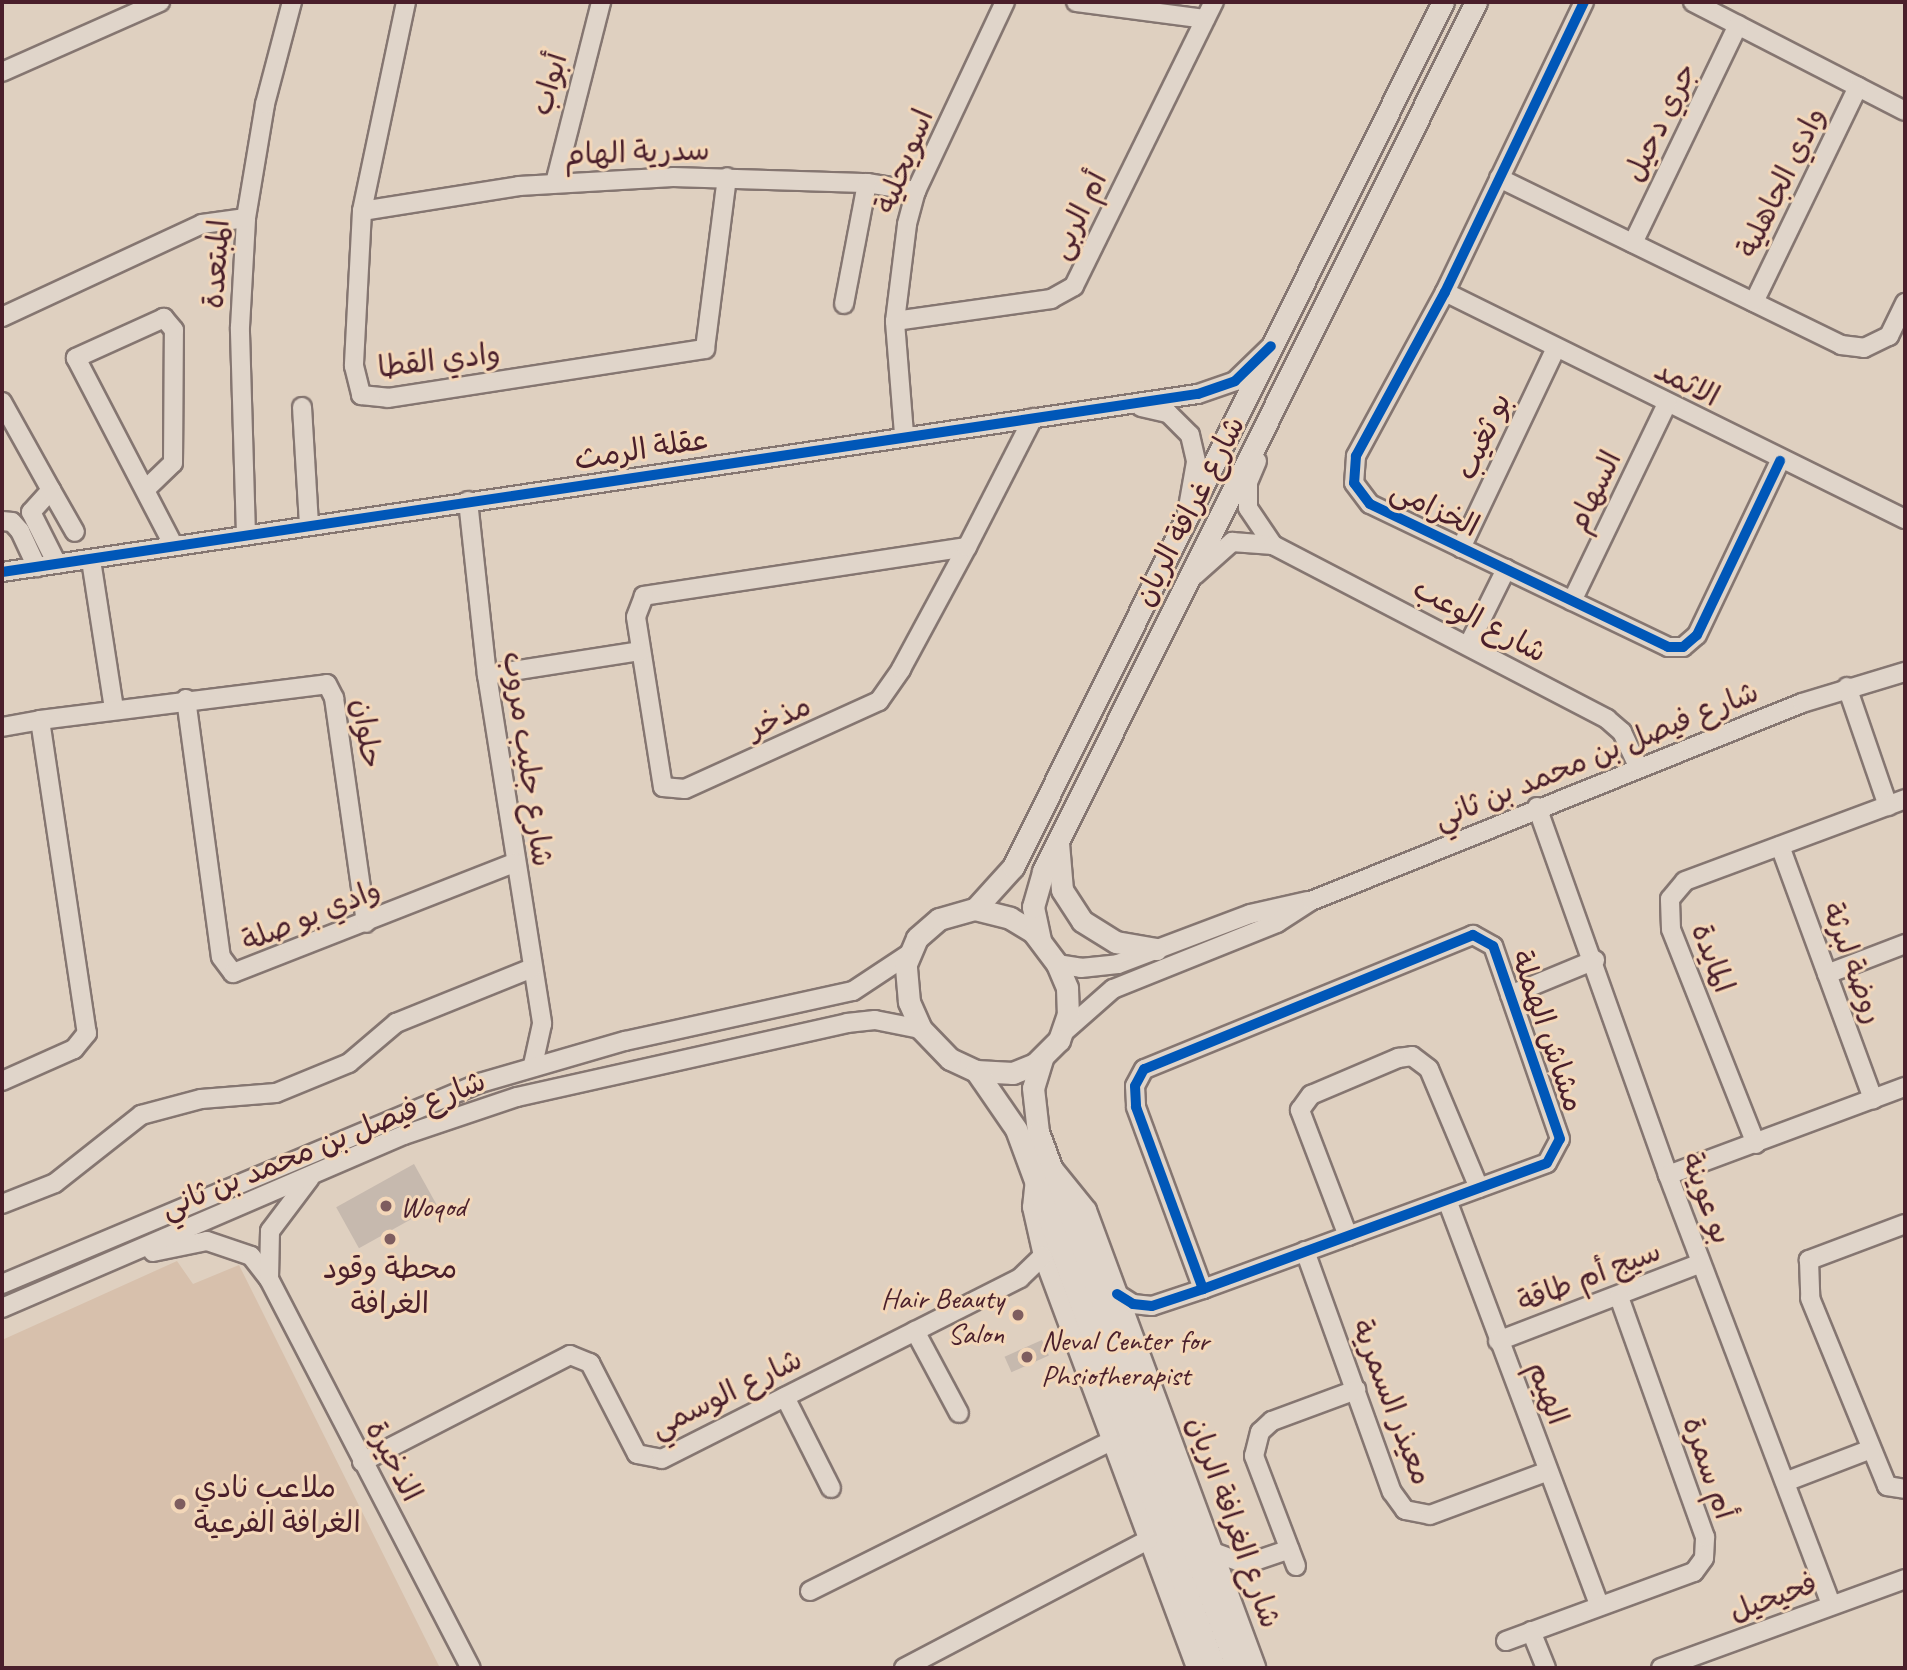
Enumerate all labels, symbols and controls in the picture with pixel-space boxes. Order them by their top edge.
street label: أبواب [523,49,575,119]
street label: جري دحيل [1616,57,1704,187]
street label: وادي الجاهلية [1729,101,1833,263]
street label: اسويحلية [867,104,941,218]
street label: سدرية الهام [564,131,710,173]
street label: أم الربى [1041,165,1115,265]
street label: المبتعدة [195,218,237,310]
street label: وادي القطا [376,335,502,385]
street label: الاثمد [1649,352,1725,414]
street label: بو ثغيب [1447,387,1519,485]
street label: شارع غرافة الريان [1126,410,1252,612]
street label: عقلة الرمث [572,421,710,477]
street label: السهام [1559,444,1629,538]
street label: الخزامى [1385,471,1485,545]
street label: شارع الوعب [1407,570,1553,670]
street label: شارع جليب مروب [495,649,561,869]
street label: شارع فيصل بن محمد بن ثاني [1428,673,1764,837]
street label: مذخر [742,687,816,747]
street label: حلوان [344,696,390,770]
street label: وادي بو صلة [236,871,386,959]
street label: روضة لبرثة [1814,897,1892,1029]
street label: المايدة [1683,918,1743,998]
street label: مشاش الهملة [1504,945,1592,1117]
street label: شارع فيصل بن محمد بن ثاني [155,1062,491,1226]
street label: بو عوينة [1674,1147,1740,1249]
place label: Woqod [400,1188,466,1224]
marker: Woqod [378,1198,394,1214]
marker: محطة وقود الغرافة [382,1231,398,1247]
street label: سيج أم طاقة [1512,1232,1666,1320]
place label: محطة وقود الغرافة [323,1250,457,1320]
place label: Hair Beauty Salon [882,1280,1004,1350]
marker: Hair Beauty Salon [1010,1307,1026,1323]
street label: معيذر السمرية [1344,1314,1440,1490]
place label: Neval Center for Phsiotherapist [1041,1322,1209,1392]
street label: شارع الوسمي [644,1341,808,1445]
marker: Neval Center for Phsiotherapist [1019,1349,1035,1365]
street label: الهيم [1520,1356,1576,1430]
street label: شارع الغرافة الريان [1179,1411,1289,1633]
street label: أم سمرة [1675,1412,1743,1524]
street label: الذخيرة [358,1414,430,1508]
place label: ملاعب نادي الغرافة الفرعية [194,1469,361,1540]
marker: ملاعب نادي الغرافة الفرعية [172,1496,188,1512]
street label: فحيحيل [1724,1565,1822,1629]

